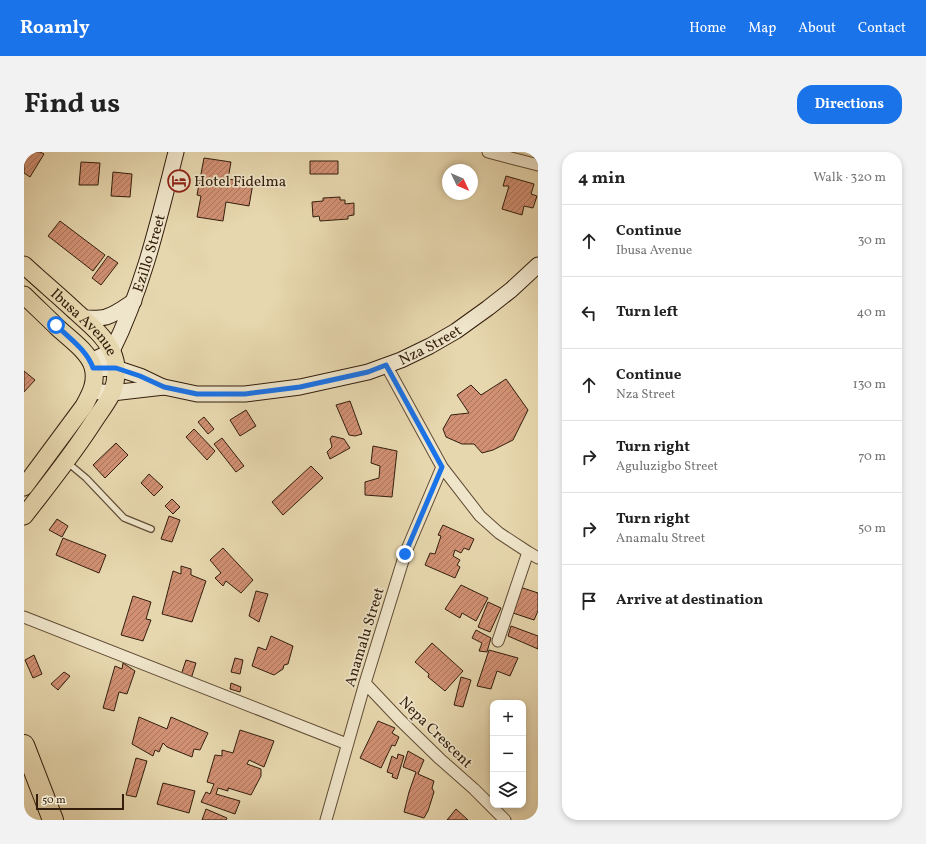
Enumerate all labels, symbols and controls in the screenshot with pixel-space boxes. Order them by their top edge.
text: Roamly [20,15,90,41]
text: Home [689,19,726,38]
text: Map [748,19,776,38]
text: About [798,19,836,38]
text: Contact [858,19,906,38]
text: Find us [24,85,120,124]
button: Directions [797,85,902,124]
north arrow [442,164,478,200]
text: 4 min [578,167,625,190]
hotel icon: Hotel Fidelma [166,168,192,194]
text: Walk · 320 m [813,169,886,187]
place label: Hotel Fidelma [194,172,286,193]
street label: Ezillo Street [128,212,172,295]
text: Continue [616,221,681,242]
icon: ahead [578,230,600,252]
text: 30 m [858,232,886,250]
text: Ibusa Avenue [616,242,692,260]
street label: Ibusa Avenue [45,284,121,360]
icon: left [578,302,600,324]
text: Turn left [616,302,678,323]
text: 40 m [857,304,886,322]
route start [47,316,65,334]
street label: Nza Street [396,321,467,372]
text: Continue [616,365,681,386]
icon: ahead [578,374,600,396]
text: 130 m [853,376,886,394]
text: Nza Street [616,386,675,404]
text: Turn right [616,437,690,458]
icon: right [578,446,600,468]
text: 70 m [858,448,886,466]
text: Aguluzigbo Street [616,458,718,476]
text: Turn right [616,509,690,530]
icon: right [578,518,600,540]
text: 50 m [858,520,886,538]
text: Anamalu Street [616,530,705,548]
route end [396,545,414,563]
street label: Anamalu Street [340,585,391,690]
icon: arrive [578,590,600,612]
text: Arrive at destination [616,590,763,611]
street label: Nepa Crescent [394,693,476,774]
map controls [490,700,526,808]
button: + [490,700,526,736]
button: − [490,736,526,772]
button: layers [490,772,526,808]
scale bar [36,792,124,811]
text: 50 m [42,793,66,808]

